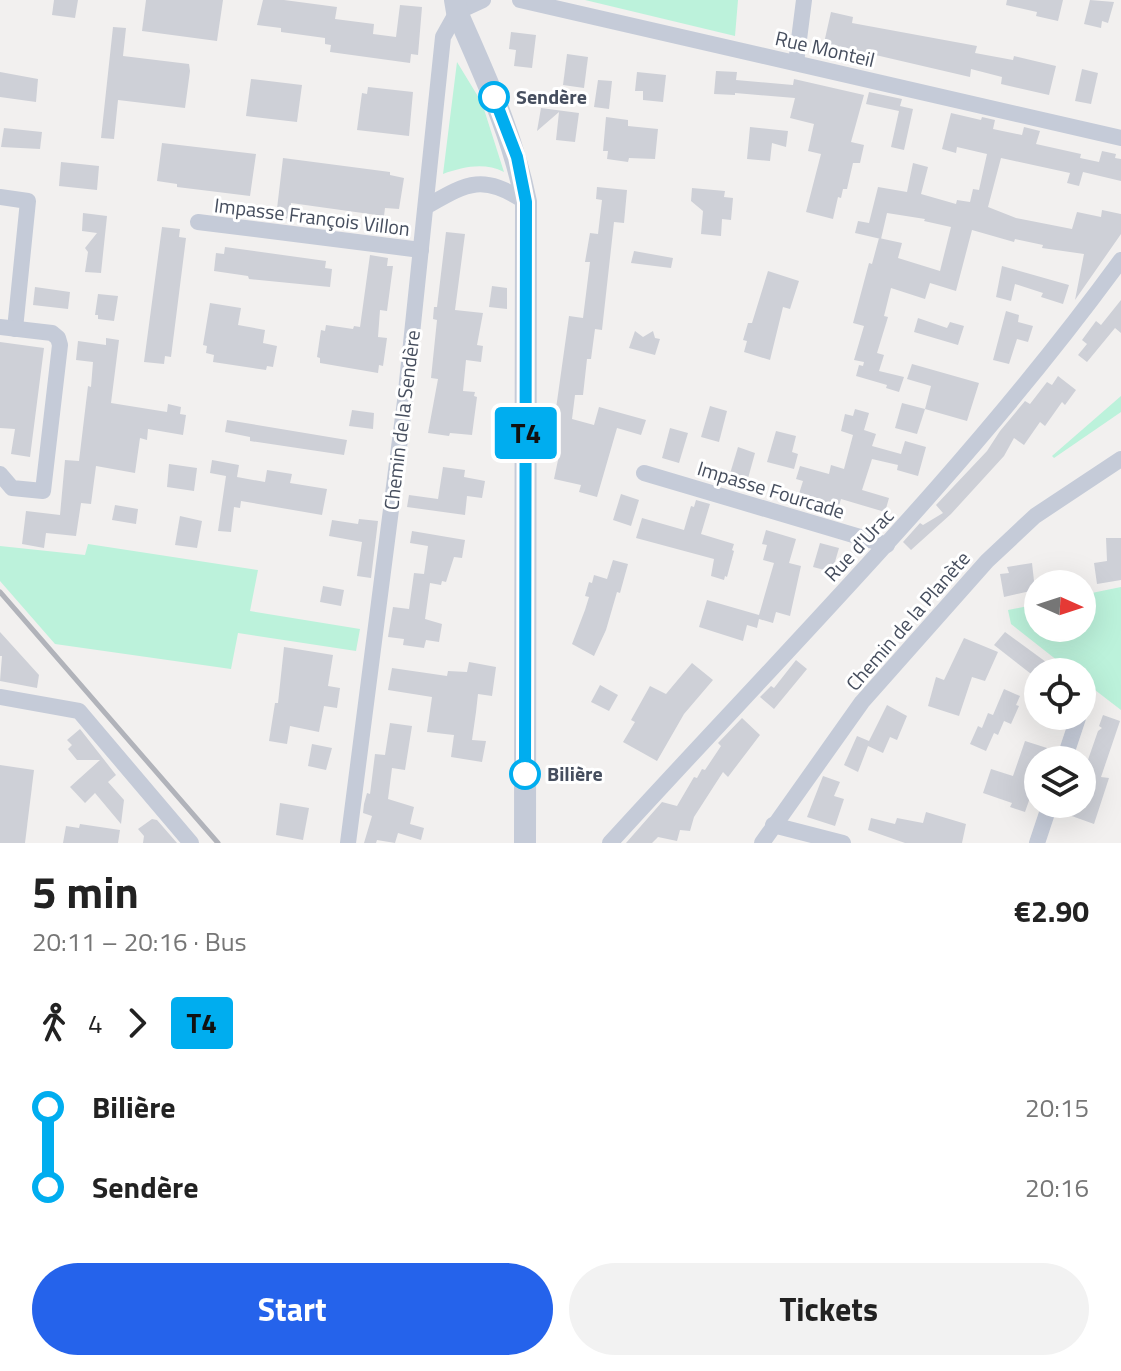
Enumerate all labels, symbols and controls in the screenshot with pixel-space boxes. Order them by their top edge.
street label: Rue Monteil [772,22,878,75]
place label: Sendère [516,81,587,112]
marker: Sendère [479,82,509,112]
street label: Impasse François Villon [212,189,412,244]
street label: Chemin de la Sendère [375,328,428,512]
line badge: T4 [490,407,562,459]
text: T4 [511,411,541,454]
street label: Impasse Fourcade [694,452,849,527]
street label: Rue d'Urac [816,501,901,588]
street label: Chemin de la Planète [838,544,977,697]
north arrow [1024,570,1096,642]
map controls [1024,570,1096,818]
button: locate [1024,658,1096,730]
button: layers [1024,746,1096,818]
place label: Bilière [547,758,603,789]
marker: Bilière [510,759,540,789]
text: 5 min [32,858,139,925]
text: €2.90 [1014,888,1089,934]
text: 20:11 – 20:16 · Bus [32,922,247,961]
icon: walk [32,1001,76,1045]
icon: forward [115,1001,159,1045]
text: T4 [187,1001,217,1044]
text: 4 [88,1004,103,1043]
text: Bilière [92,1084,176,1130]
text: 20:15 [1025,1088,1089,1127]
text: Sendère [92,1164,198,1210]
text: 20:16 [1025,1168,1089,1207]
button: Start [32,1263,553,1355]
button: Tickets [569,1263,1089,1355]

